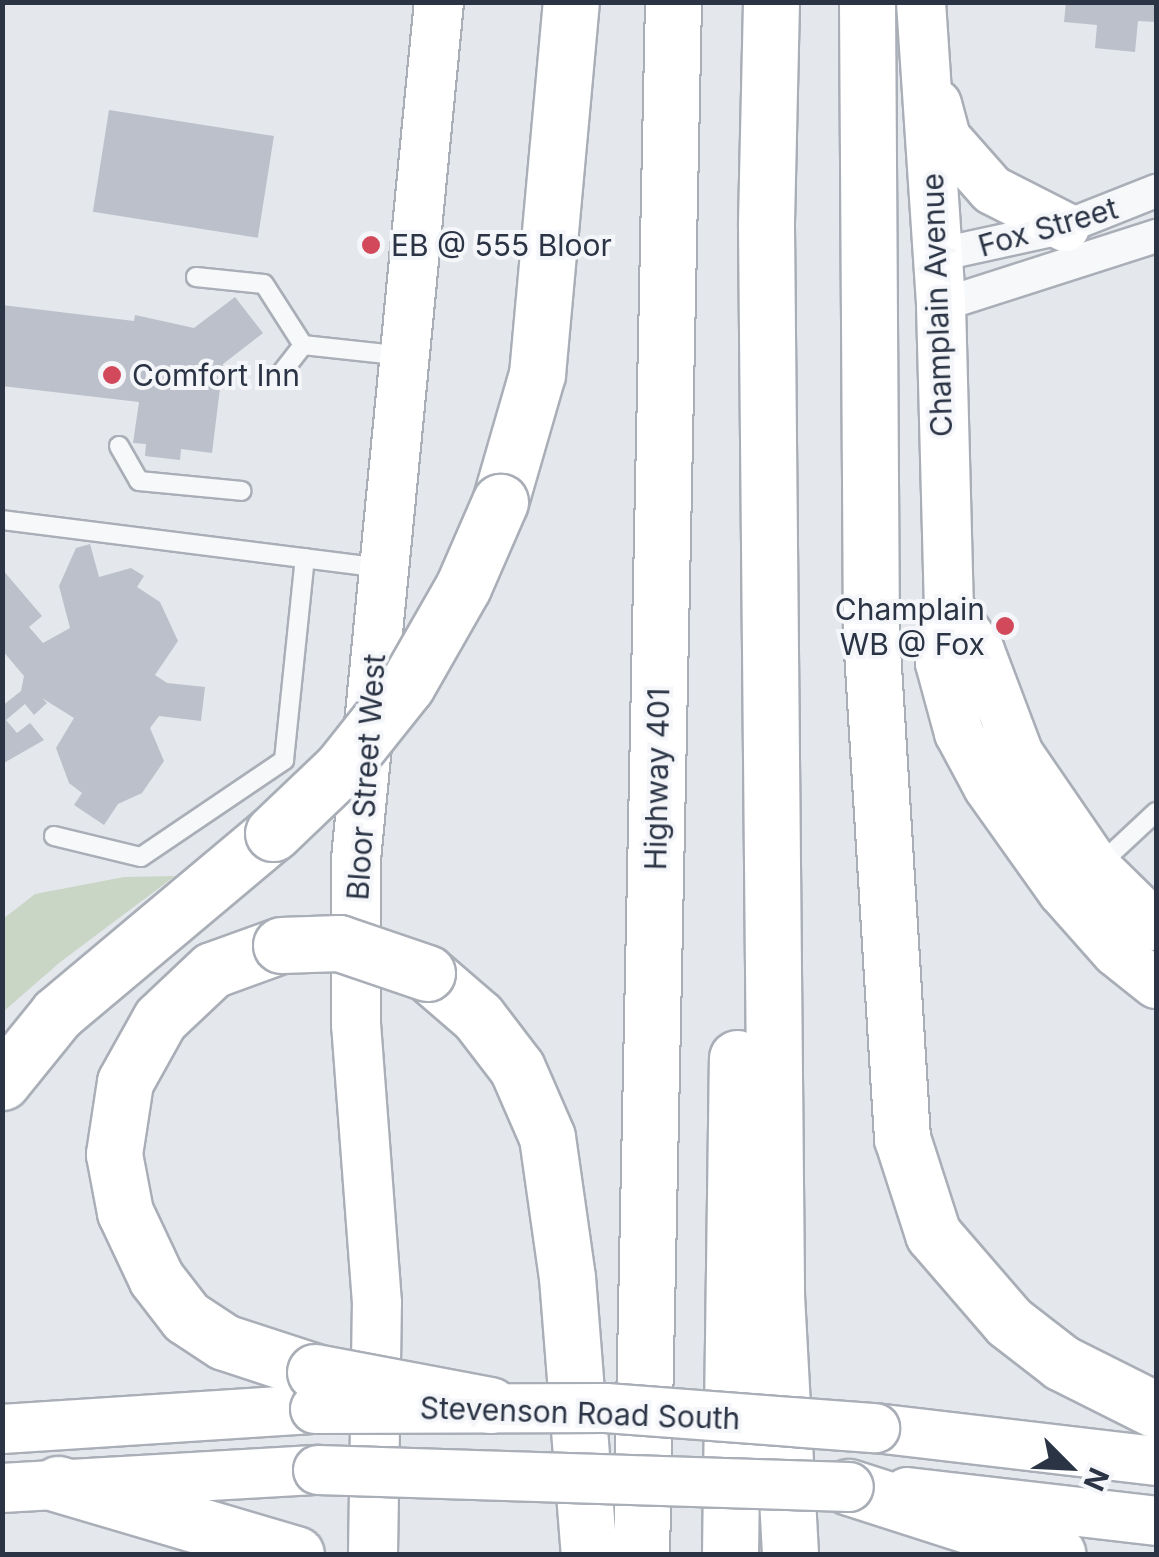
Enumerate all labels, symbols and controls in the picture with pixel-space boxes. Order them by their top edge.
street label: Champlain Avenue [914,172,960,438]
street label: Fox Street [974,190,1122,264]
place label: EB @ 555 Bloor [391,227,612,263]
marker: EB @ 555 Bloor [360,234,382,256]
place label: Comfort Inn [132,357,300,393]
marker: Comfort Inn [101,364,123,386]
place label: Champlain WB @ Fox [835,591,985,662]
marker: Champlain WB @ Fox [994,615,1016,637]
street label: Bloor Street West [339,653,393,901]
street label: Highway 401 [637,687,677,871]
street label: Stevenson Road South [419,1389,741,1437]
north arrow [1019,1417,1119,1517]
text: N [1077,1463,1116,1496]

